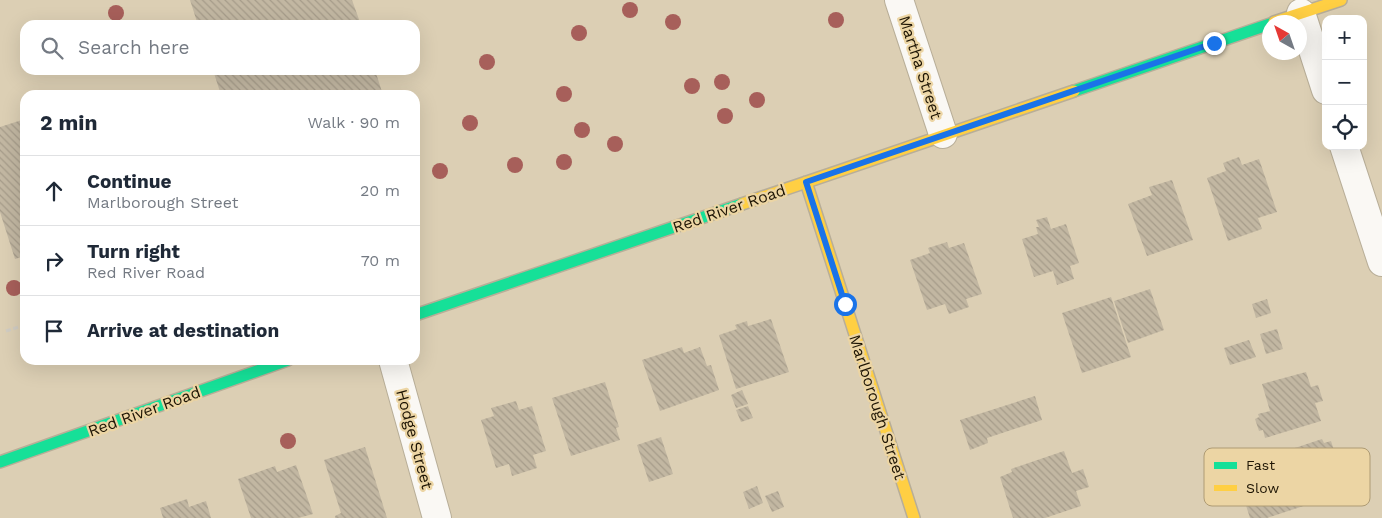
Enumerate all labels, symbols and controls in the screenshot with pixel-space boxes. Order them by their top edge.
street label: Martha Street [895,13,946,122]
north arrow [1262,15,1307,60]
map controls [1322,15,1367,150]
button: + [1322,15,1367,60]
search box [20,20,420,75]
route end [1203,32,1226,55]
icon: search [38,34,66,62]
text: Search here [78,36,189,59]
button: − [1322,60,1367,105]
button: locate [1322,105,1367,150]
text: 2 min [40,110,97,135]
text: Walk · 90 m [308,113,400,132]
text: Continue [87,170,171,193]
icon: ahead [40,177,68,205]
street label: Red River Road [670,180,788,237]
text: 20 m [360,181,400,200]
text: Marlborough Street [87,193,238,212]
text: Turn right [87,240,180,263]
icon: right [40,247,68,275]
text: 70 m [361,251,400,270]
text: Red River Road [87,263,205,282]
route start [834,293,857,316]
icon: arrive [40,317,68,345]
text: Arrive at destination [87,319,279,342]
street label: Marlborough Street [845,332,910,482]
street label: Red River Road [85,382,203,441]
street label: Hodge Street [392,387,437,491]
legend [1204,448,1370,506]
text: Fast [1246,457,1275,473]
text: Slow [1246,480,1279,496]

